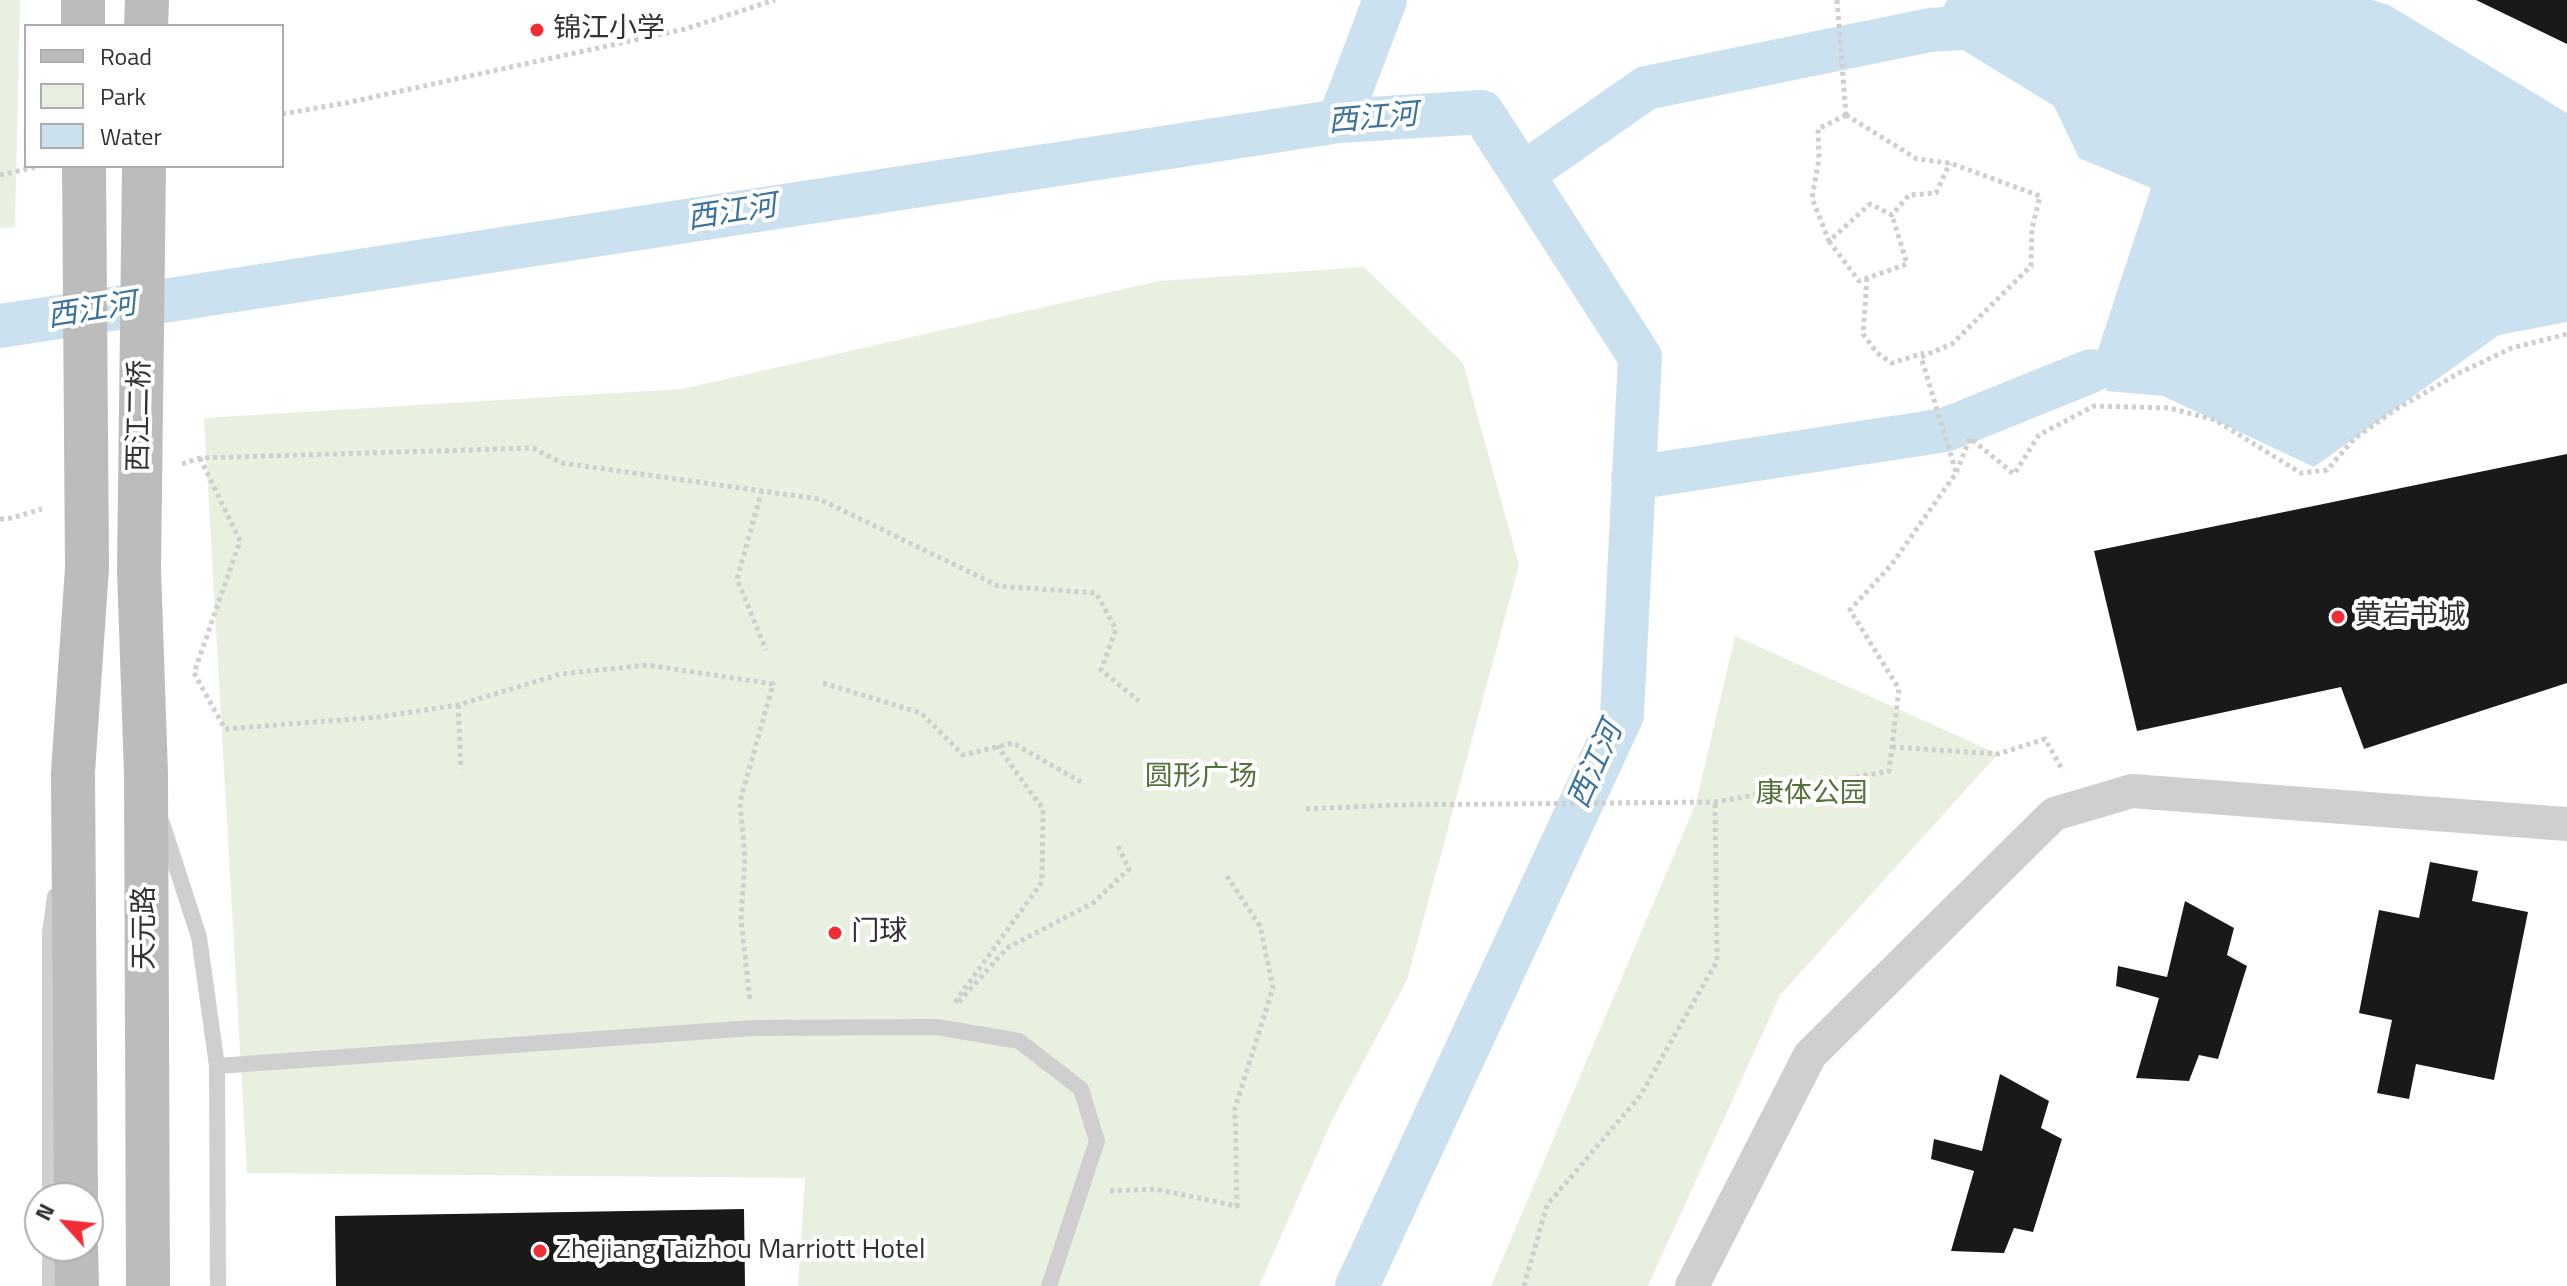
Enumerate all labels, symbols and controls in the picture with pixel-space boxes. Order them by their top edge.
place label: 锦江小学 [553,13,665,47]
marker: 锦江小学 [528,21,546,39]
legend [24,24,284,168]
text: Road [100,38,152,74]
text: Park [100,78,146,114]
water label: 西江河 [1327,98,1419,142]
text: Water [100,118,162,154]
water label: 西江河 [685,189,779,239]
water label: 西江河 [45,287,139,337]
street label: 西江二桥 [123,360,159,472]
place label: 黄岩书城 [2354,600,2466,634]
marker: 黄岩书城 [2329,608,2347,626]
water label: 西江河 [1562,718,1632,814]
park label: 圆形广场 [1145,761,1257,795]
park label: 康体公园 [1756,778,1868,812]
street label: 天元路 [129,886,163,970]
place label: 门球 [851,916,907,950]
marker: 门球 [826,924,844,942]
north arrow [24,1182,104,1262]
text: N [26,1198,63,1227]
place label: Zhejiang Taizhou Marriott Hotel [556,1234,925,1268]
marker: Zhejiang Taizhou Marriott Hotel [531,1242,549,1260]

